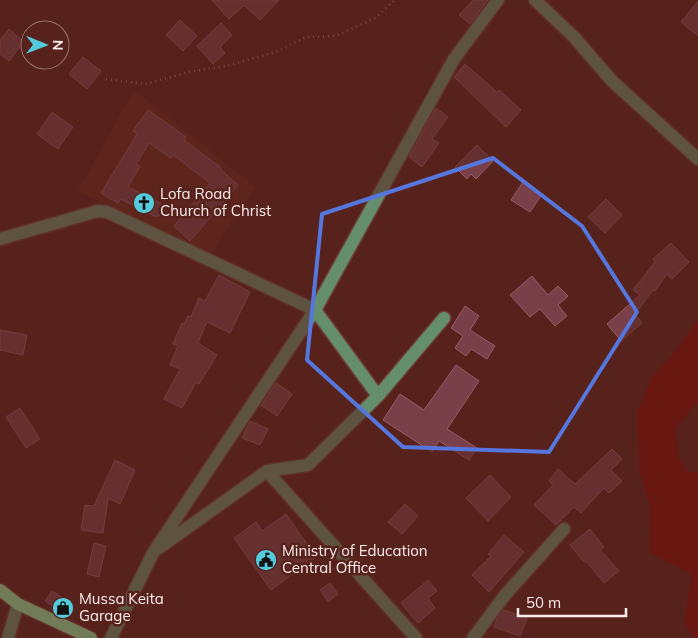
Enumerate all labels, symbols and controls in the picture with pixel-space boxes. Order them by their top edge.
north arrow [20,20,70,70]
text: N [49,40,67,51]
place label: Lofa Road Church of Christ [160,184,271,220]
church icon: Lofa Road Church of Christ [132,191,156,215]
place label: Ministry of Education Central Office [282,541,428,577]
public building icon: Ministry of Education Central Office [254,548,278,572]
scale bar [518,586,626,618]
place label: Mussa Keita Garage [79,589,164,625]
text: 50 m [526,593,561,612]
shop icon: Mussa Keita Garage [51,596,75,620]

